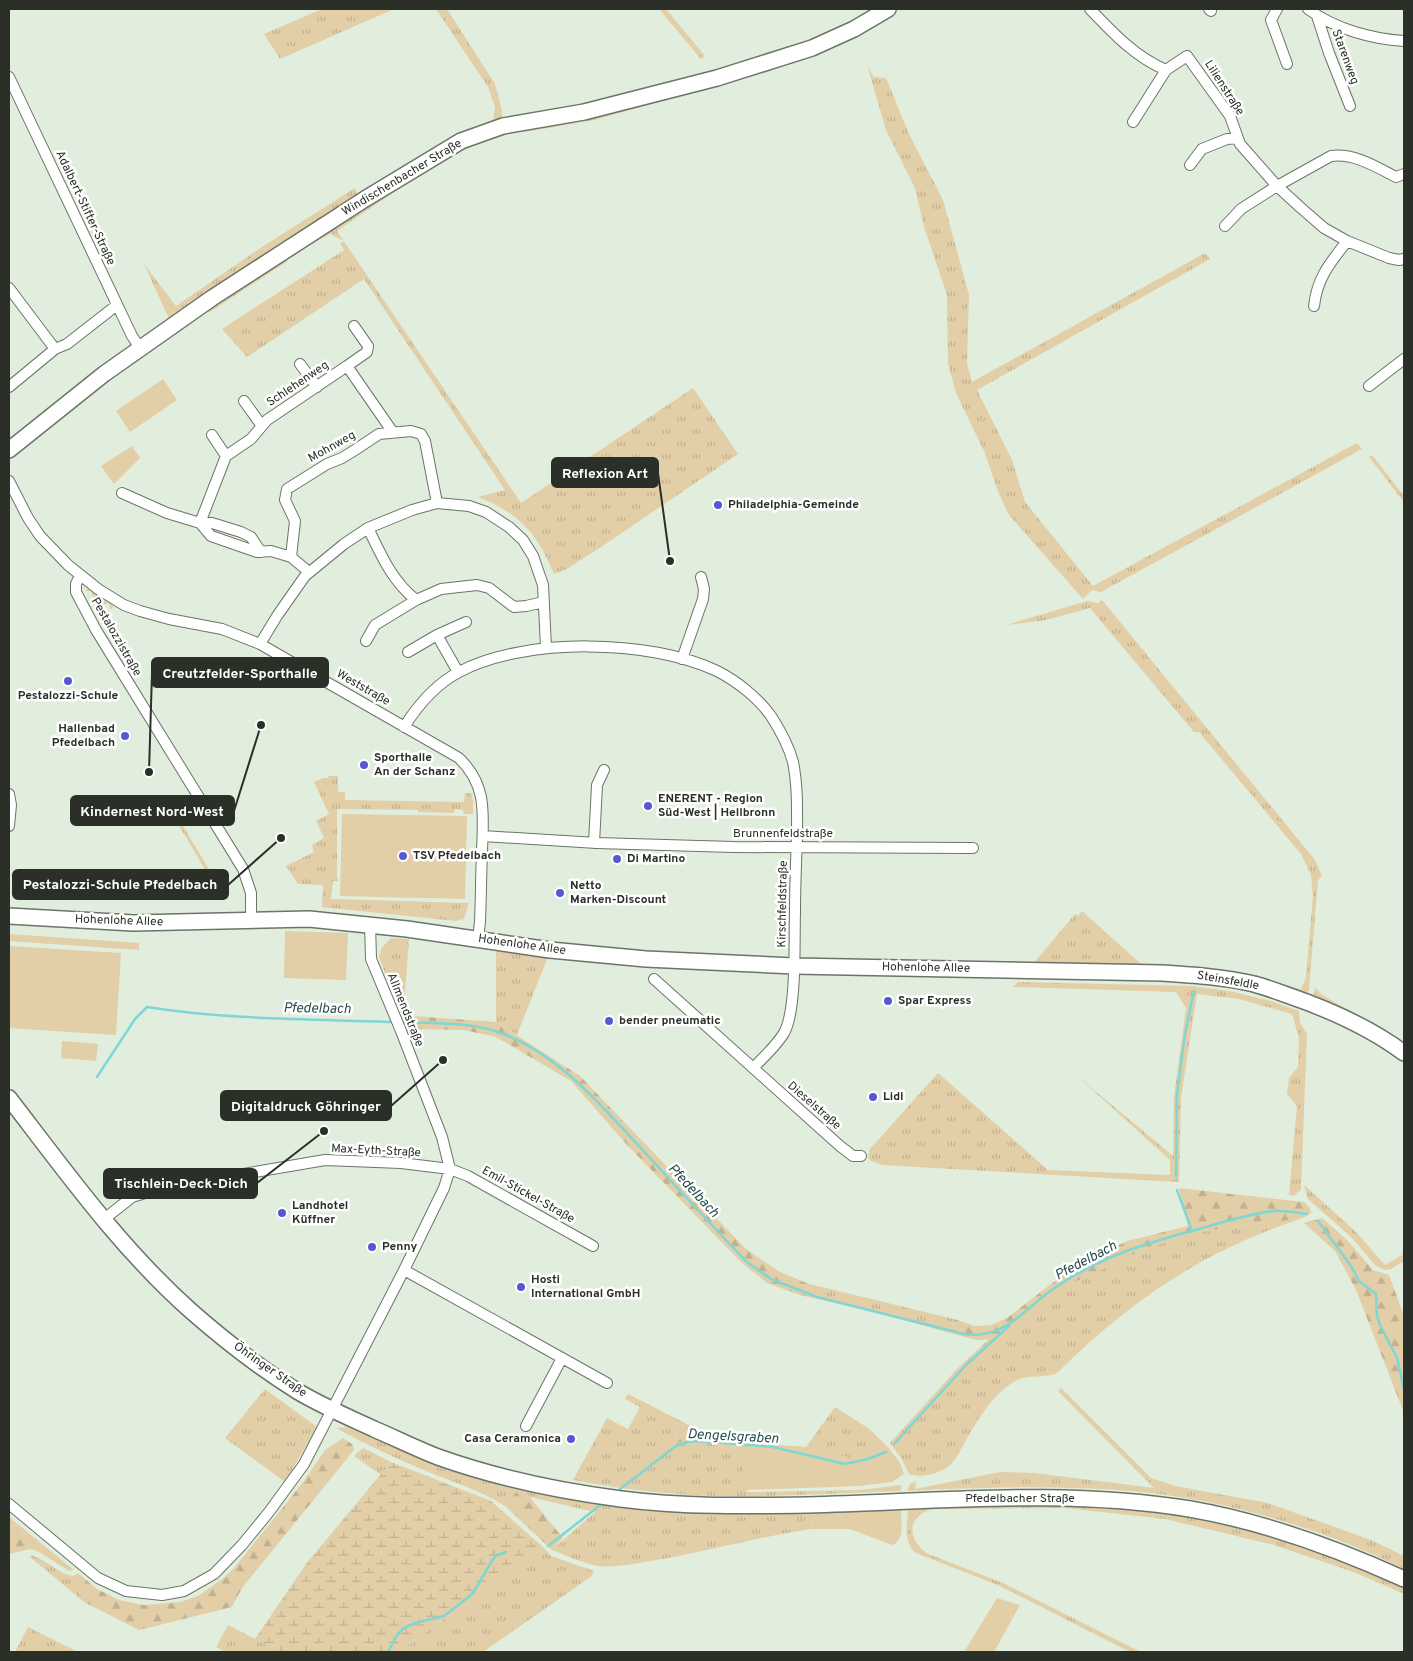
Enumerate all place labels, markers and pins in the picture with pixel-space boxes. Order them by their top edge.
callout: Reflexion Art [552,458,658,487]
place label: Philadelphia-Gemeinde [728,497,859,513]
marker: Philadelphia-Gemeinde [712,499,724,511]
callout: Creutzfelder-Sporthalle [152,658,328,687]
marker: Pestalozzi-Schule [62,675,74,687]
place label: Pestalozzi-Schule [18,688,119,704]
place label: Hallenbad Pfedelbach [52,721,115,751]
marker: Hallenbad Pfedelbach [119,730,131,742]
place label: Sporthalle An der Schanz [374,750,456,780]
marker: Sporthalle An der Schanz [358,759,370,771]
place label: ENERENT - Region Süd-West | Hellbronn [658,791,775,821]
callout: Kindernest Nord-West [71,796,234,825]
marker: ENERENT - Region Süd-West | Hellbronn [642,800,654,812]
place label: TSV Pfedelbach [413,848,501,864]
marker: TSV Pfedelbach [397,850,409,862]
place label: Di Martino [627,851,685,867]
marker: Di Martino [611,853,623,865]
callout: Pestalozzi-Schule Pfedelbach [13,870,228,899]
place label: Netto Marken-Discount [570,878,667,908]
marker: Netto Marken-Discount [554,887,566,899]
place label: Spar Express [898,993,972,1009]
marker: Spar Express [882,995,894,1007]
place label: bender pneumatic [619,1013,721,1029]
marker: bender pneumatic [603,1015,615,1027]
place label: Lidl [883,1089,904,1105]
callout: Digitaldruck Göhringer [221,1091,391,1120]
marker: Lidl [867,1091,879,1103]
callout: Tischlein-Deck-Dich [104,1169,257,1198]
place label: Landhotel Küffner [292,1198,348,1228]
marker: Landhotel Küffner [276,1207,288,1219]
place label: Penny [382,1239,417,1255]
marker: Penny [366,1241,378,1253]
place label: Hosti International GmbH [531,1272,640,1302]
marker: Hosti International GmbH [515,1281,527,1293]
place label: Casa Ceramonica [464,1431,561,1447]
marker: Casa Ceramonica [565,1433,577,1445]

